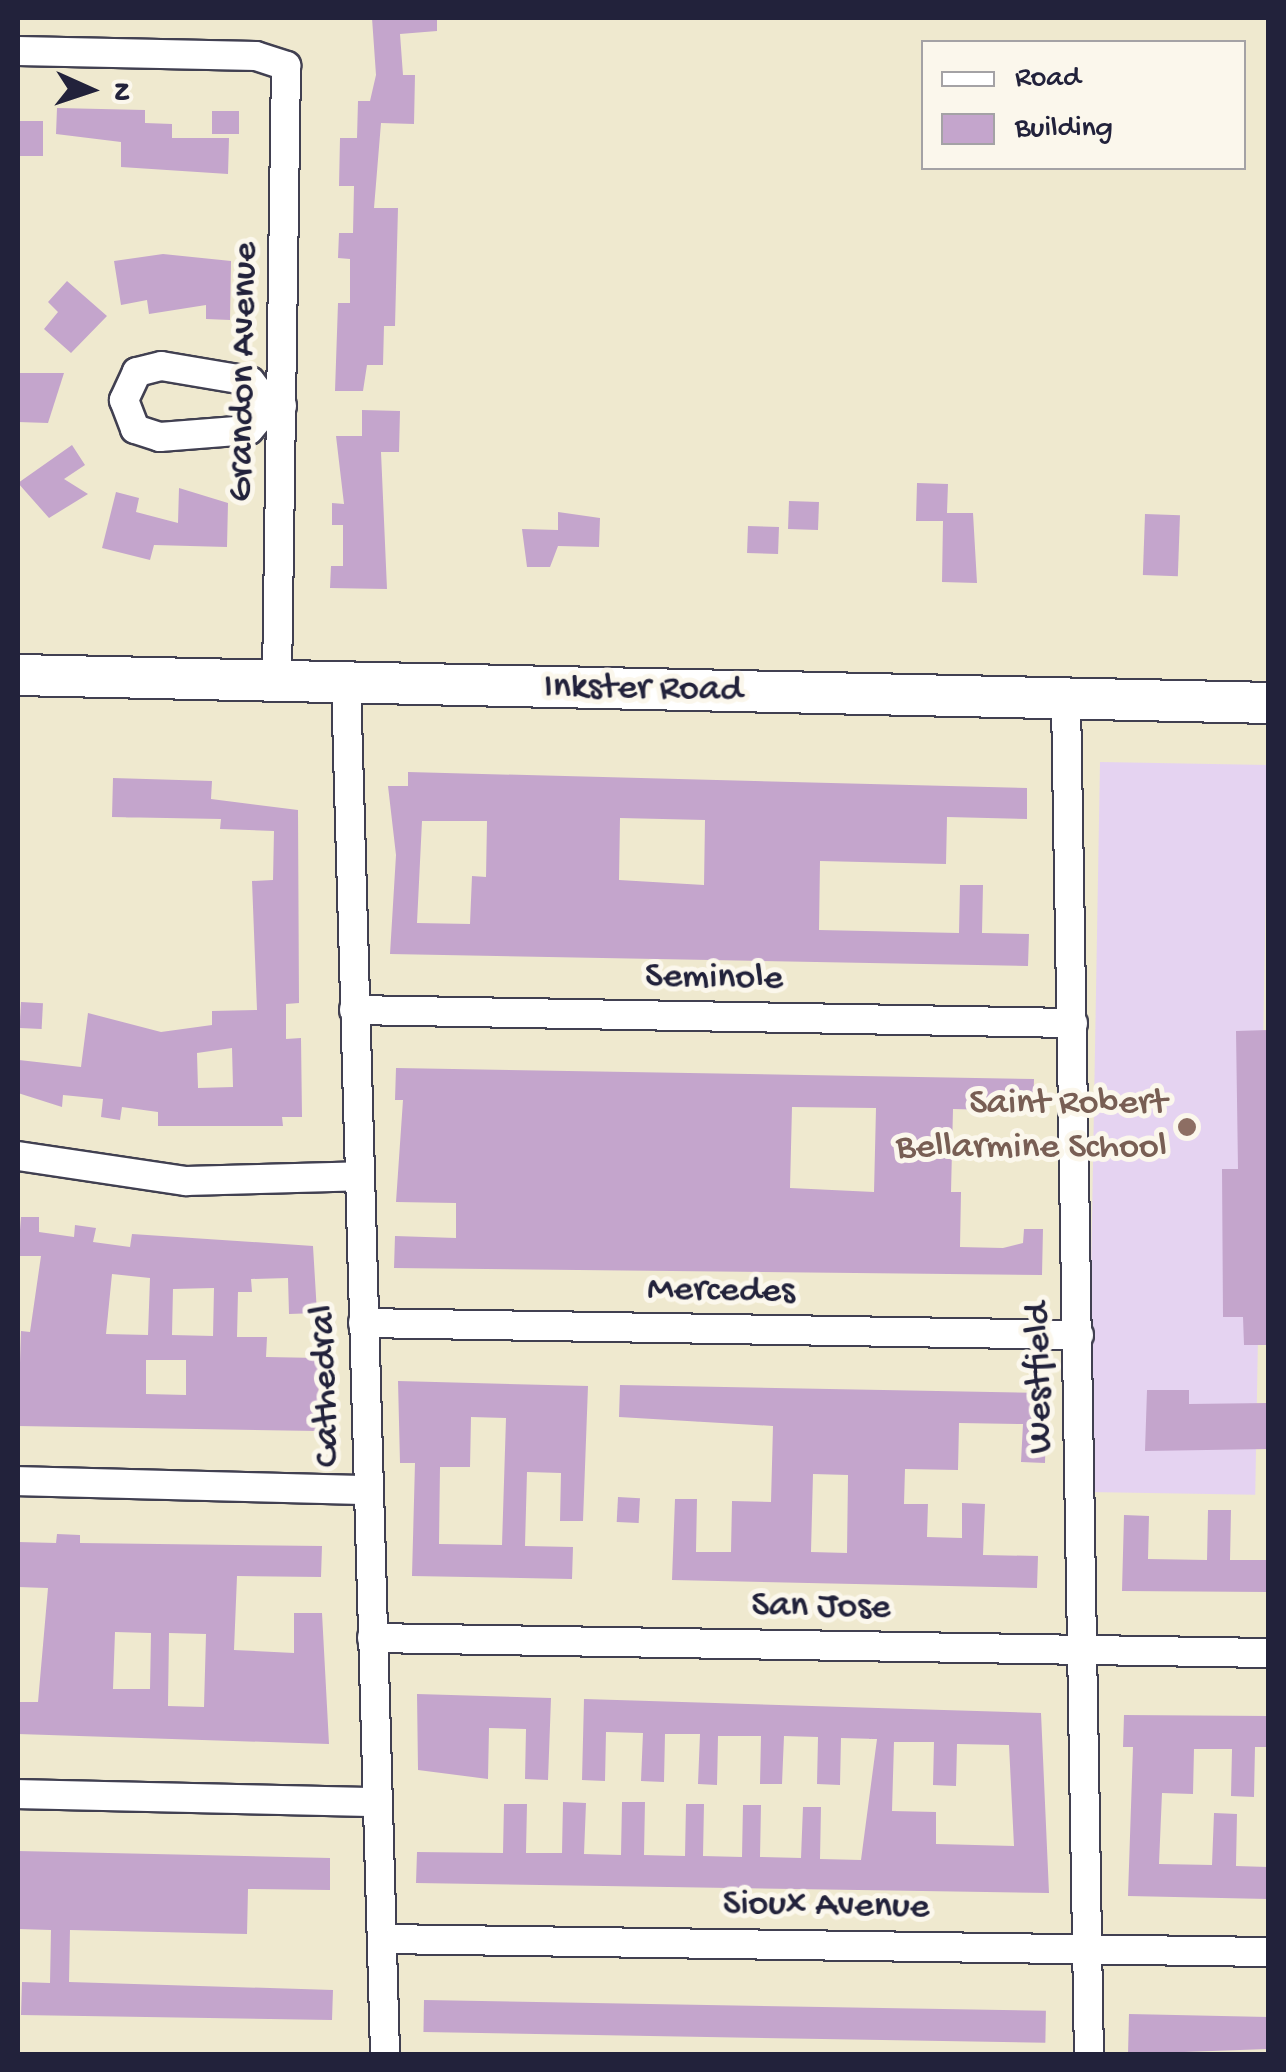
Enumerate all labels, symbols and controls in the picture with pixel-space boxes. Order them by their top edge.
north arrow [40,40,140,140]
legend [921,40,1246,170]
text: Road [1015,62,1081,97]
text: N [104,82,137,102]
text: Building [1015,112,1113,147]
street label: Grandon Avenue [220,242,270,502]
street label: Inkster Road [543,665,743,715]
street label: Seminole [645,955,783,1003]
place label: Saint Robert Bellarmine School [896,1082,1167,1172]
marker: Saint Robert Bellarmine School [1176,1116,1198,1138]
street label: Mercedes [647,1268,795,1316]
street label: Westfield [1017,1302,1065,1454]
street label: Cathedral [301,1304,353,1468]
street label: San Jose [751,1584,891,1632]
street label: Sioux Avenue [722,1882,930,1932]

